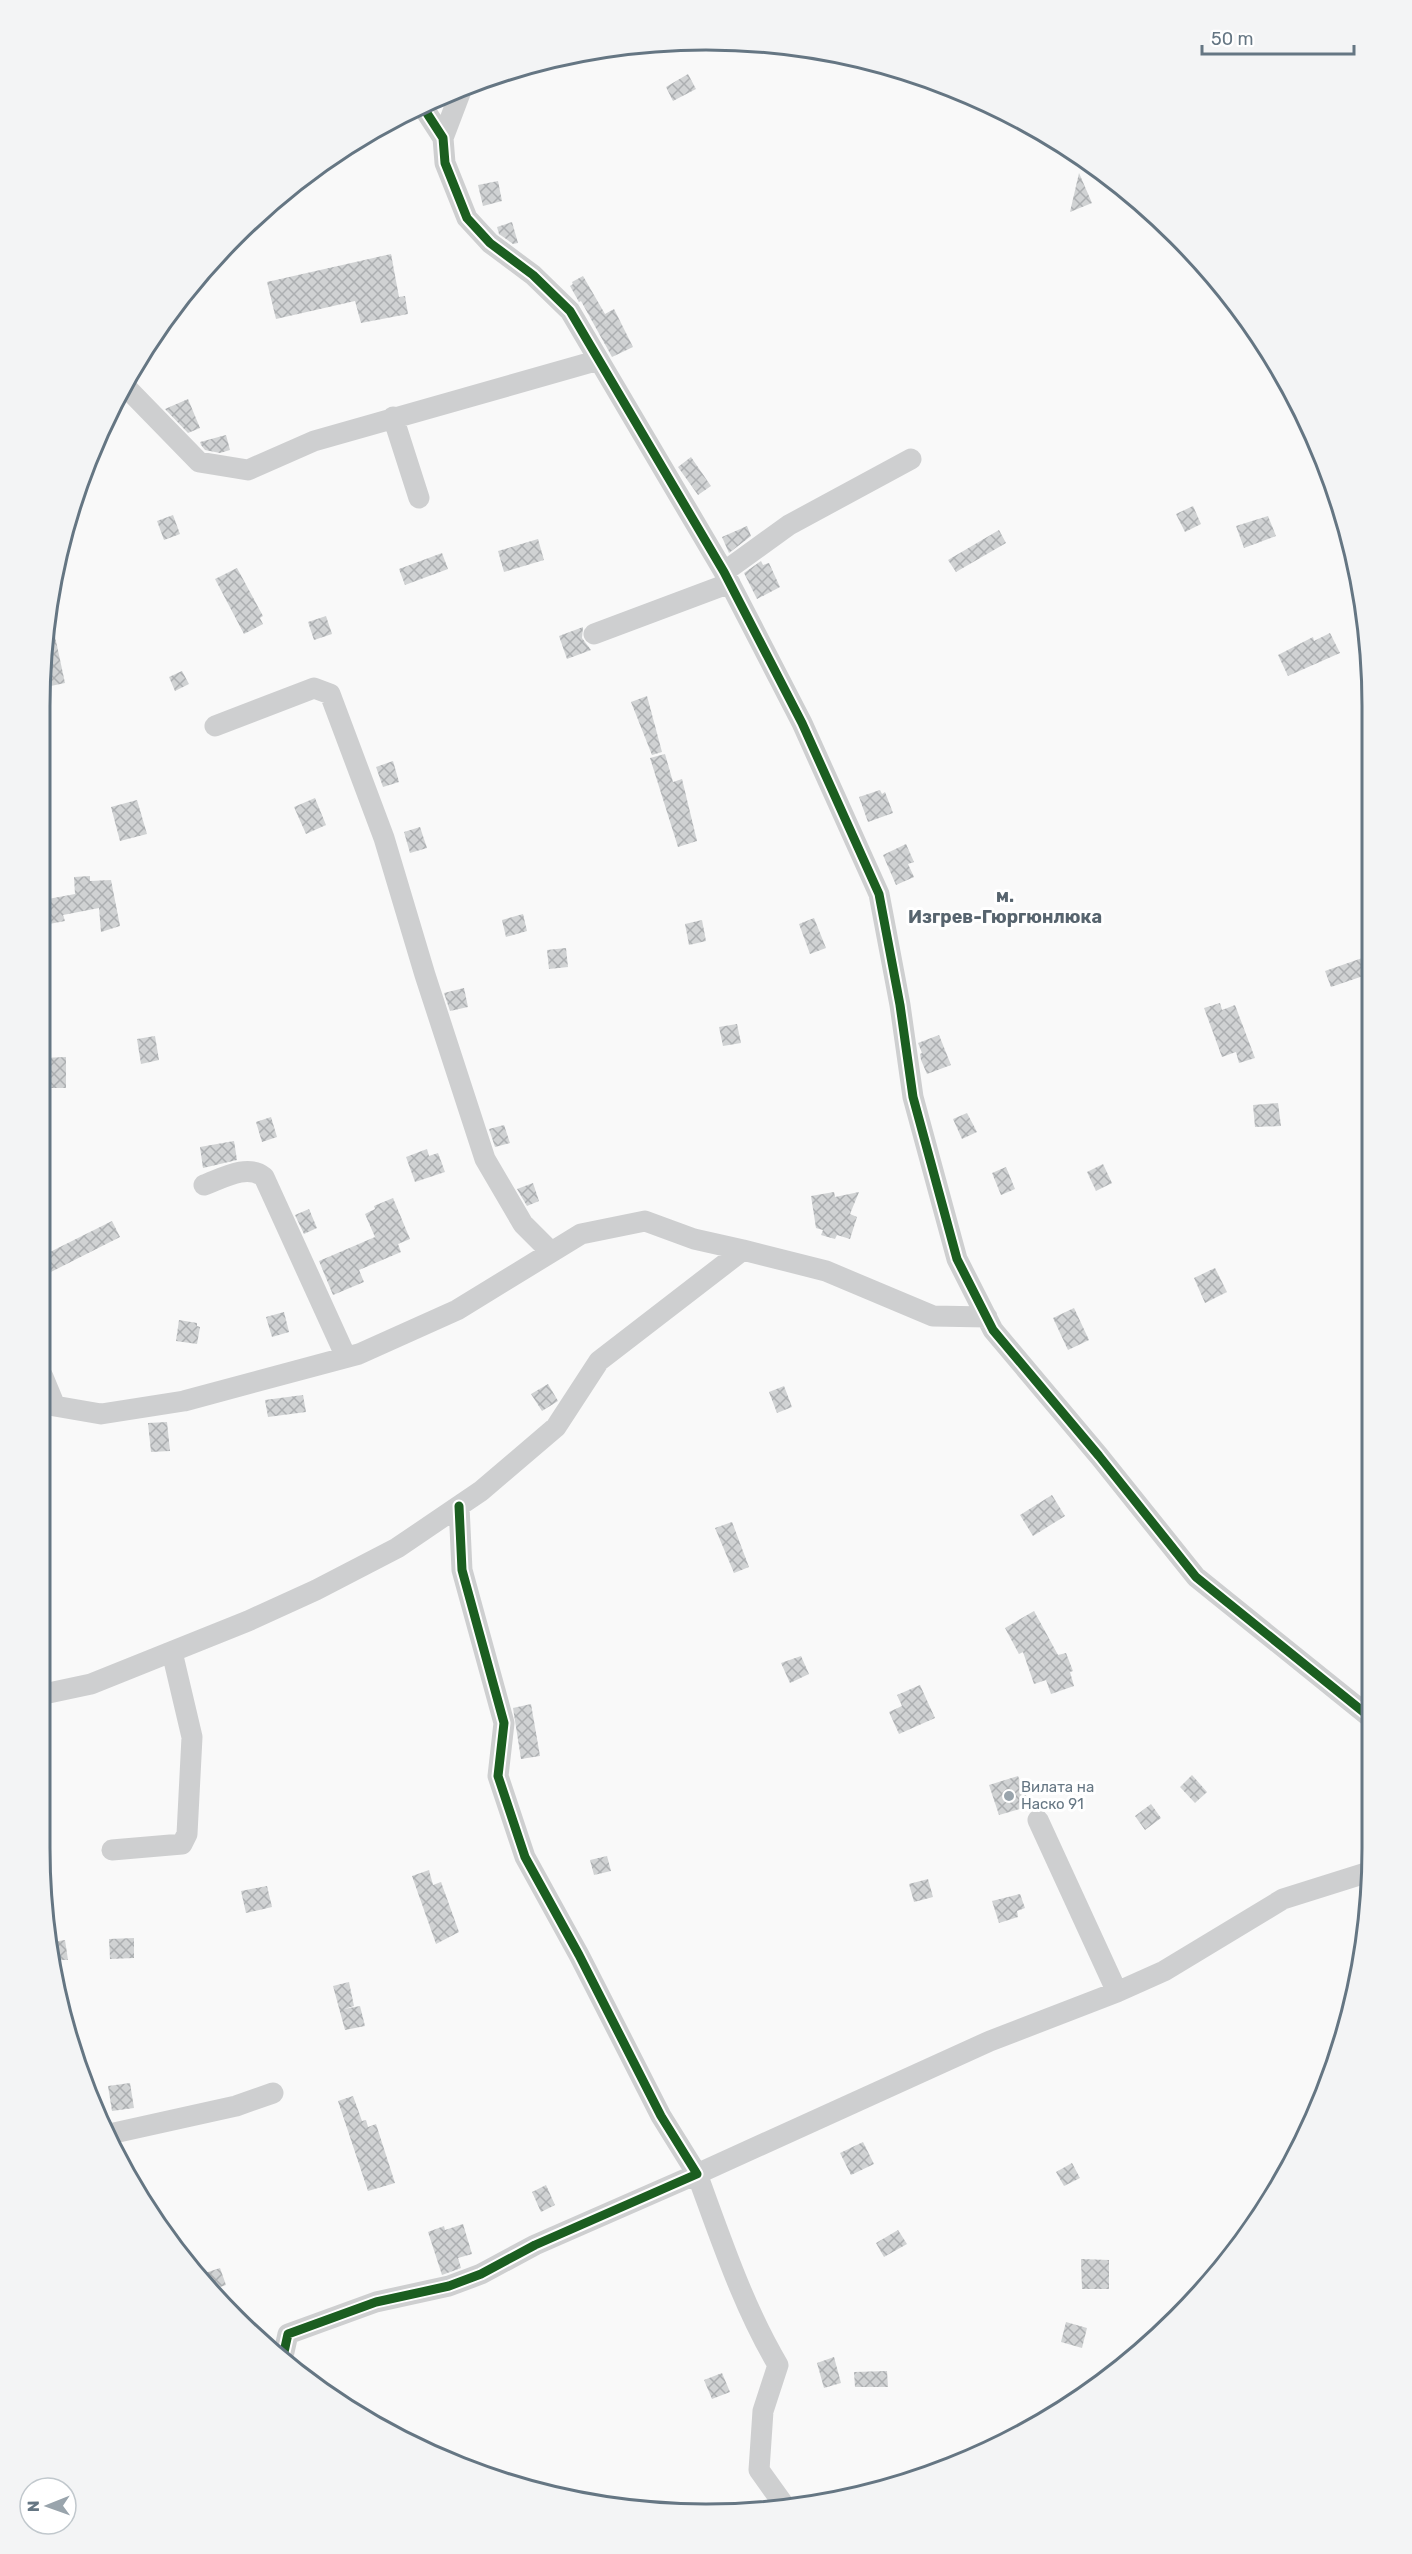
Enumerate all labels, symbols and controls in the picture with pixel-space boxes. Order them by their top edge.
scale bar [1202,18,1354,56]
text: 50 m [1211,28,1254,50]
district label: м. Изгрев-Гюргюнлюка [908,885,1102,928]
place label: Вилата на Наско 91 [1021,1778,1094,1813]
marker: Вилата на Наско 91 [1002,1789,1016,1803]
north arrow [18,2476,78,2536]
text: N [24,2500,43,2512]

